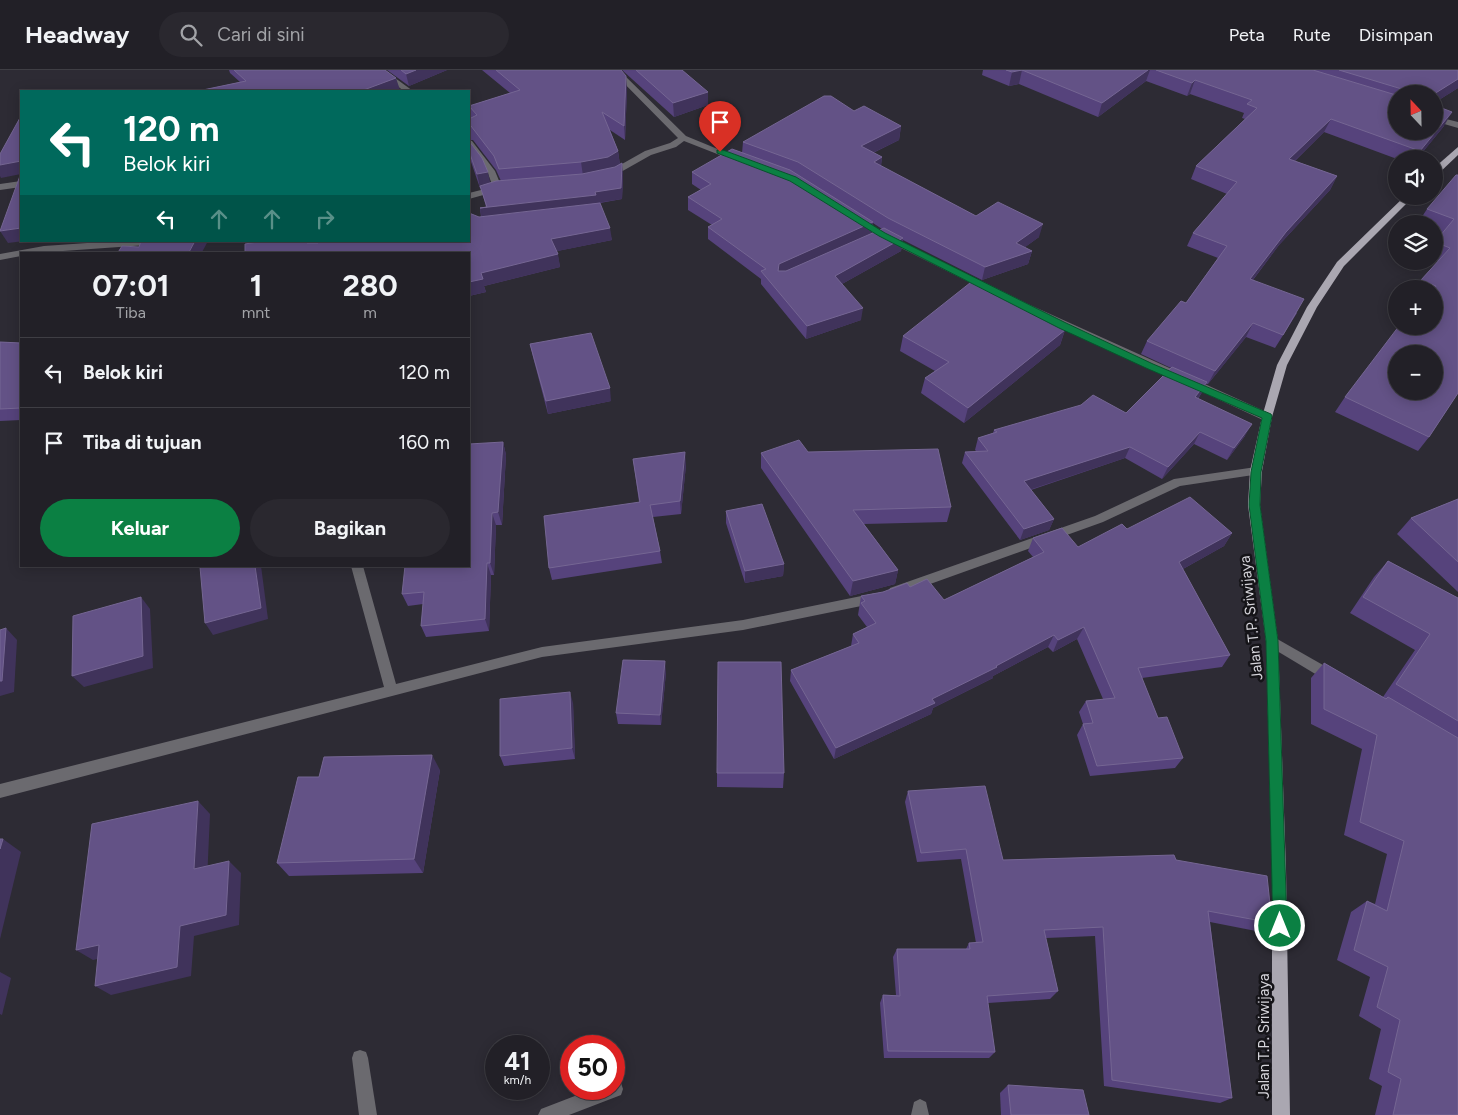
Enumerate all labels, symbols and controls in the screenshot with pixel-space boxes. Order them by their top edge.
search box [159,12,509,57]
text: Headway [25,20,129,49]
icon: search [177,21,205,49]
text: Cari di sini [217,23,305,46]
text: Peta [1229,24,1265,46]
text: Rute [1293,24,1331,46]
text: Disimpan [1359,24,1433,46]
north arrow [1388,85,1442,140]
map controls [1388,85,1443,400]
pin [699,101,741,152]
text: 120 m [123,108,220,150]
icon: arrive [706,108,734,136]
icon: left [40,110,105,175]
text: Belok kiri [123,150,210,177]
button: sound [1388,150,1443,205]
icon: left [152,205,180,233]
icon: ahead [205,205,233,233]
icon: ahead [258,205,286,233]
icon: right [311,205,339,233]
button: layers [1388,215,1443,270]
text: 07:01 [92,267,169,304]
text: 1 [250,267,262,304]
text: 280 [343,267,398,304]
button: + [1388,280,1443,335]
text: Tiba [116,303,146,322]
text: mnt [242,303,270,322]
text: m [363,303,377,322]
button: − [1388,345,1443,400]
icon: left [40,359,68,387]
text: Belok kiri [83,361,163,384]
text: 120 m [398,361,450,384]
icon: arrive [40,429,68,457]
text: Tiba di tujuan [83,431,202,454]
text: 160 m [398,431,450,454]
button: Keluar [40,499,240,557]
button: Bagikan [250,499,450,557]
street label: Jalan T.P. Sriwijaya [1236,555,1266,681]
position arrow [1253,899,1305,951]
street label: Jalan T.P. Sriwijaya [1255,973,1273,1099]
speed limit sign: 50 [560,1035,625,1100]
text: 41 [504,1046,531,1076]
text: km/h [504,1073,531,1087]

